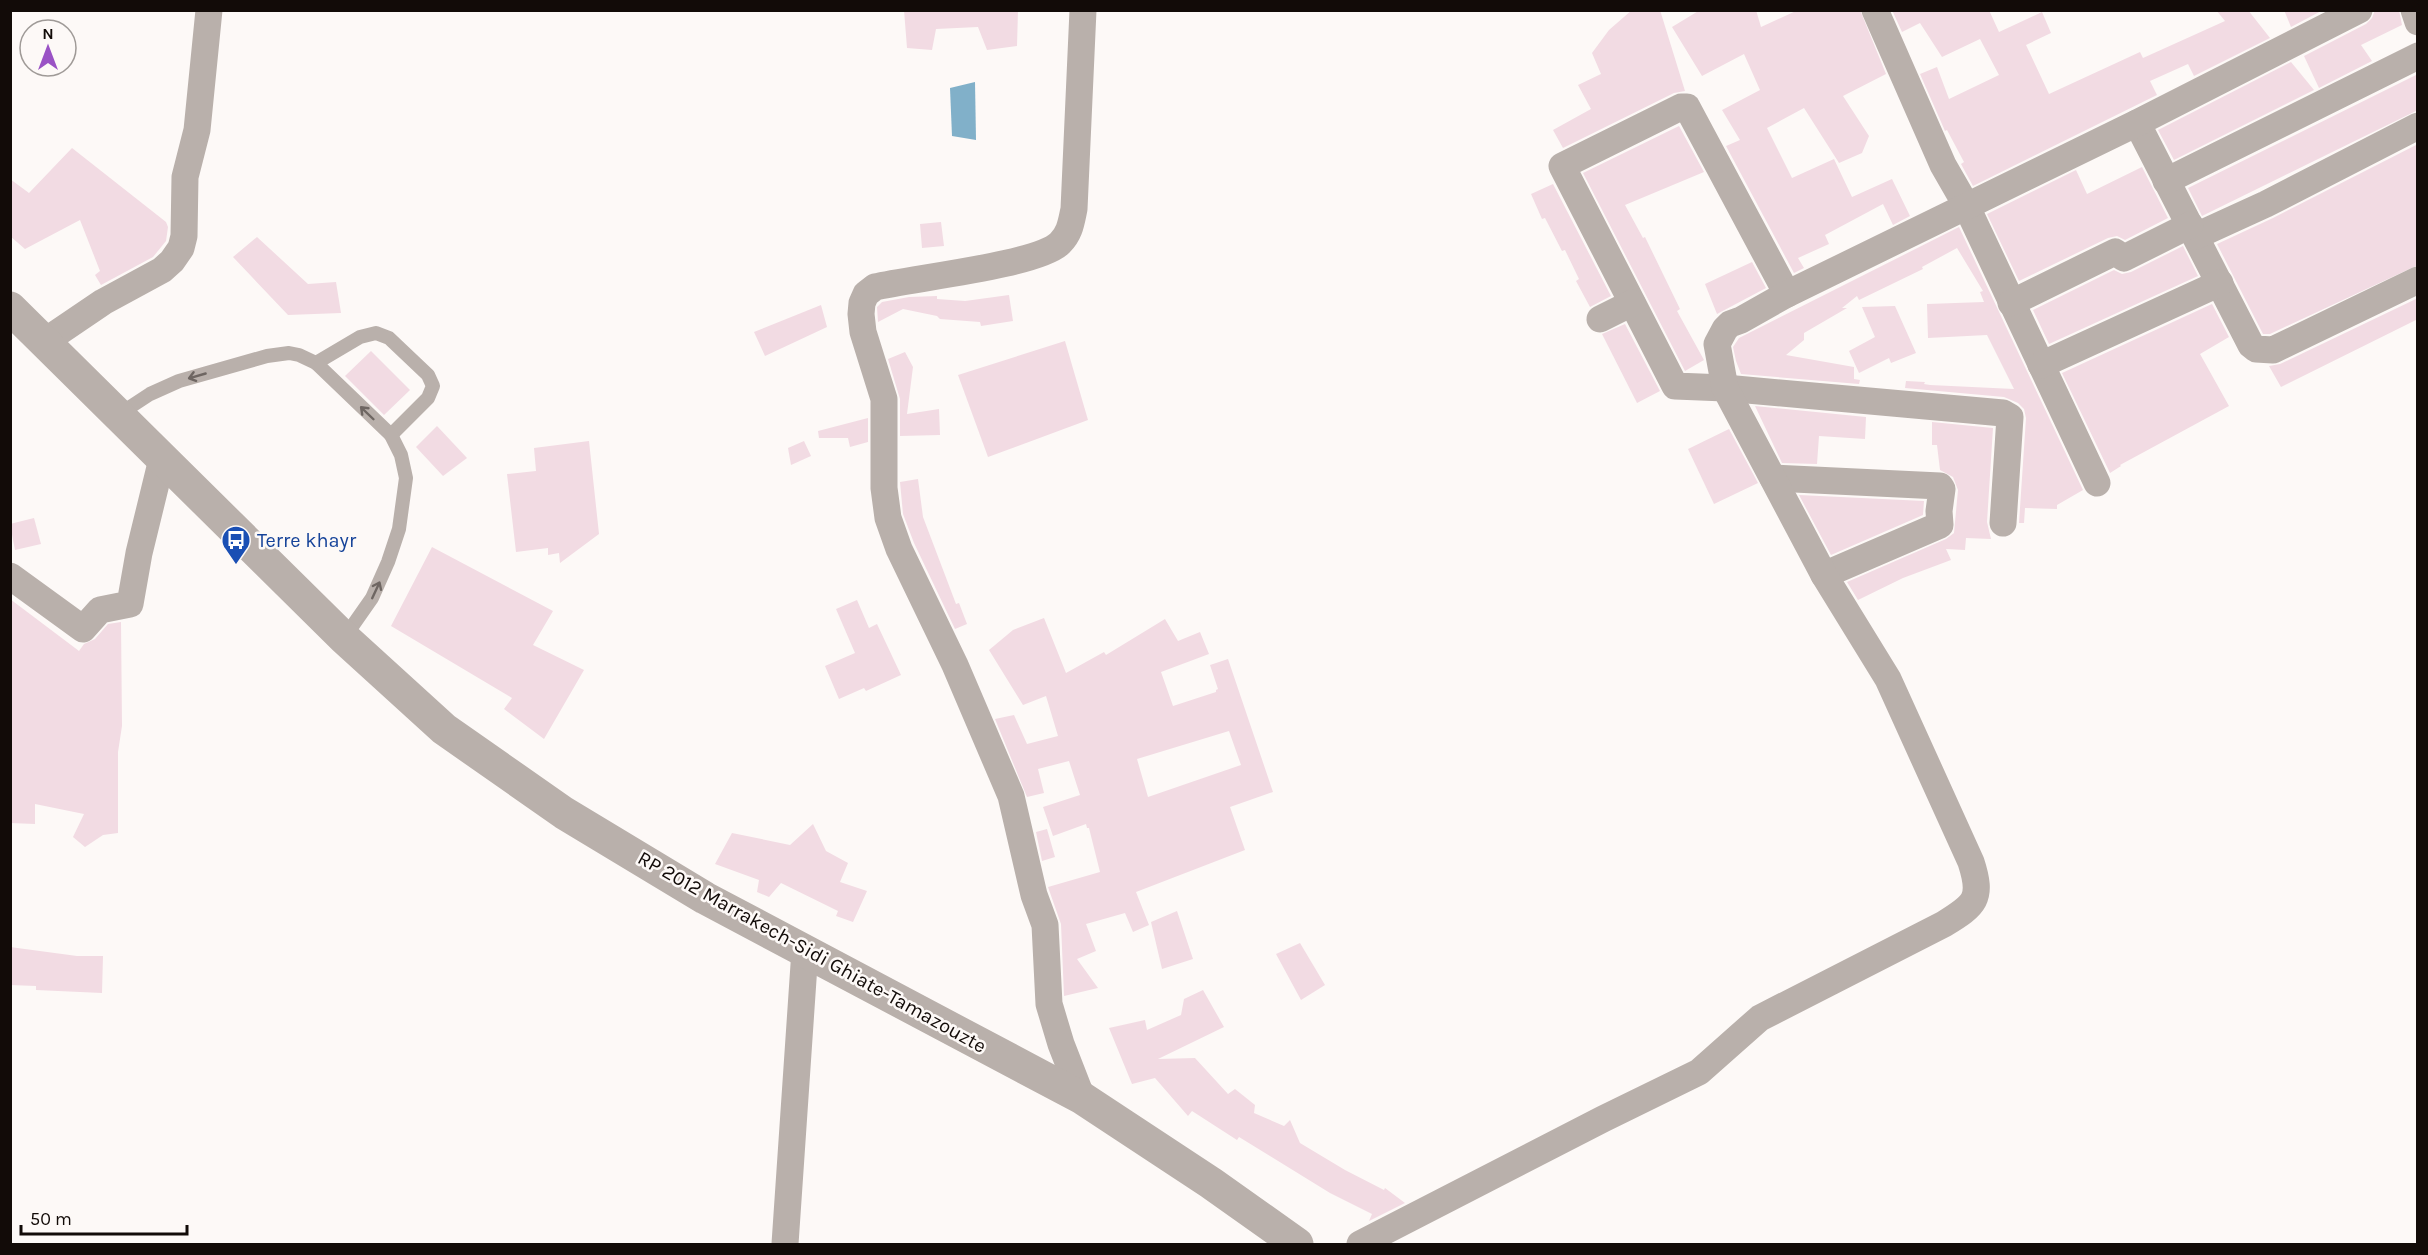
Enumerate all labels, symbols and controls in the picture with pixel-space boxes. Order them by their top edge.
north arrow [18,18,78,78]
text: N [42,24,54,43]
one-way arrow [188,371,207,382]
one-way arrow [360,405,375,420]
bus stop icon: Terre khayr [220,524,252,566]
place label: Terre khayr [257,529,357,552]
one-way arrow [370,581,382,599]
street label: RP 2012 Marrakech-Sidi Ghiate-Tamazouzte [634,846,990,1058]
scale bar [21,1198,188,1236]
text: 50 m [30,1208,72,1230]

